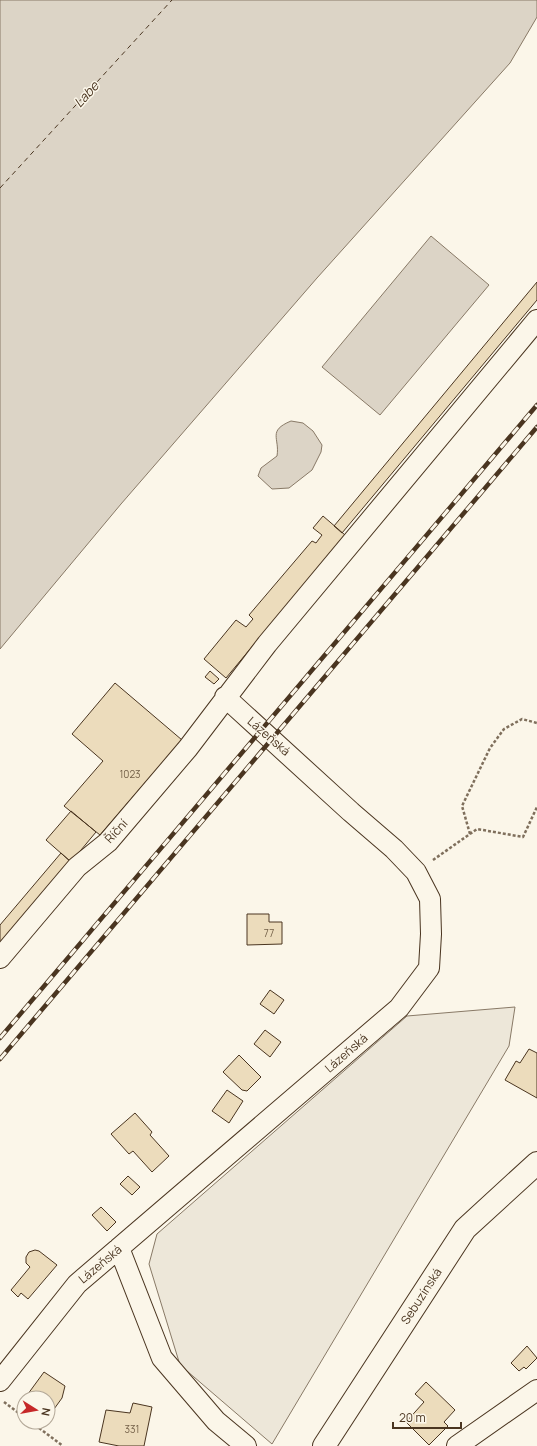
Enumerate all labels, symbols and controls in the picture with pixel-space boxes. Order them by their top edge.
water label: Labe [70,76,103,111]
street label: Lázeňská [244,713,294,759]
house number: 1023 [119,767,141,781]
street label: Říční [101,815,131,847]
house number: 77 [264,926,274,940]
street label: Lázeňská [321,1030,371,1076]
street label: Lázeňská [75,1241,125,1287]
street label: Sebuzínská [396,1265,446,1327]
north arrow [16,1390,56,1430]
scale bar [393,1404,461,1430]
text: N [38,1407,54,1417]
text: 20 m [399,1409,426,1426]
house number: 331 [125,1422,139,1436]

